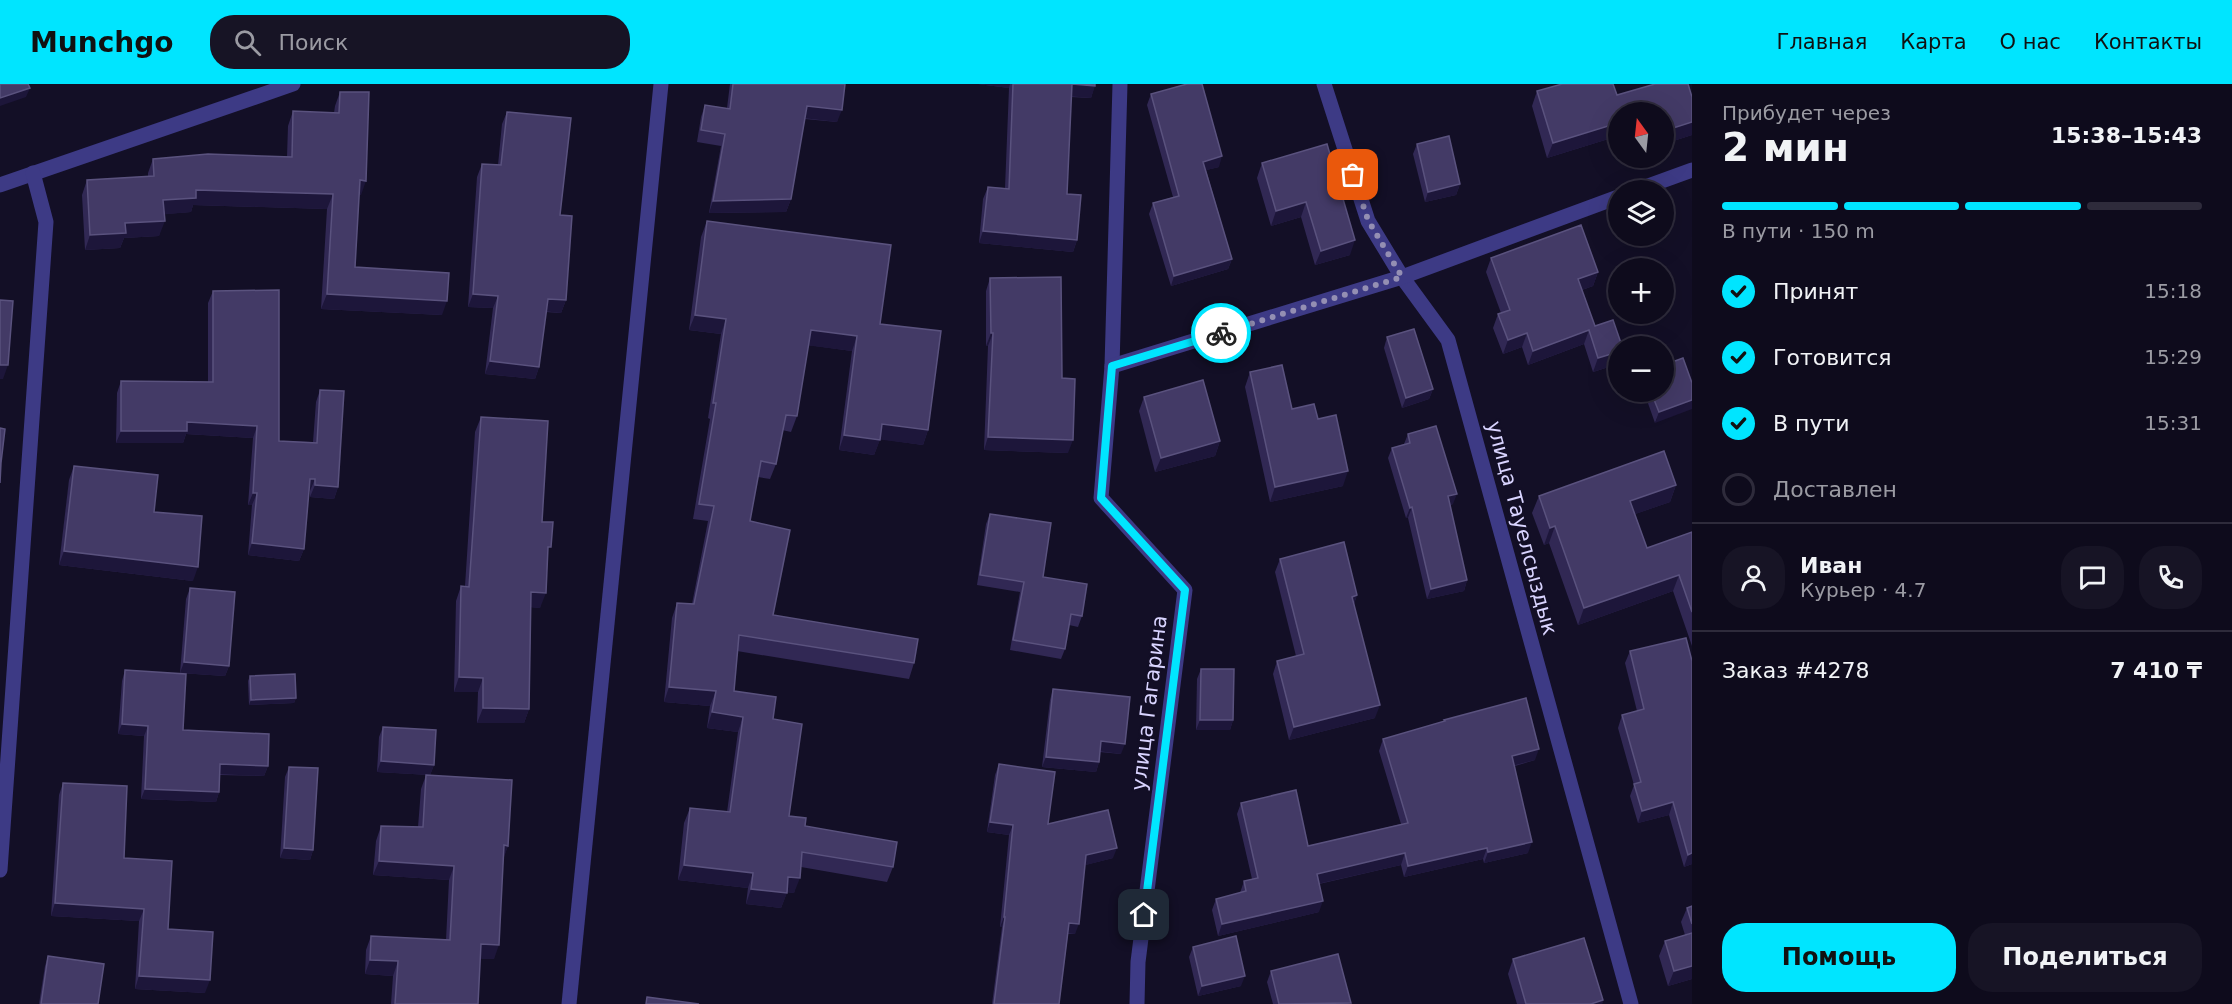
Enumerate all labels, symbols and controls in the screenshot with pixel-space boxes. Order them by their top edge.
search box [210,15,630,69]
text: Munchgo [30,26,174,59]
icon: search [231,26,264,59]
text: Поиск [279,30,348,55]
text: Главная [1777,30,1867,54]
text: Карта [1900,30,1967,54]
text: О нас [2000,30,2061,54]
text: Контакты [2094,30,2202,54]
text: Прибудет через [1722,101,1891,125]
north arrow [1608,102,1674,168]
map controls [1608,102,1674,402]
text: 15:38–15:43 [2051,123,2202,148]
text: 2 мин [1722,125,1849,170]
pin [1327,149,1378,200]
icon: bag [1336,158,1369,191]
button: layers [1608,180,1674,246]
text: В пути · 150 m [1722,219,1875,243]
button: + [1608,258,1674,324]
icon: check [1722,275,1755,308]
text: Принят [1773,279,1858,304]
text: 15:18 [2144,279,2202,303]
courier [1191,303,1251,363]
icon: bike [1205,317,1238,350]
button: − [1608,336,1674,402]
icon: check [1722,341,1755,374]
text: Готовится [1773,345,1892,370]
text: 15:29 [2144,345,2202,369]
icon: check [1722,407,1755,440]
text: В пути [1773,411,1850,436]
text: 15:31 [2144,411,2202,435]
street label: улица Тауелсыздык [1482,418,1562,638]
text: Доставлен [1773,477,1897,502]
button: person [1722,546,1785,609]
button: chat [2061,546,2124,609]
button: phone [2139,546,2202,609]
text: Иван [1800,553,1862,578]
text: Курьер · 4.7 [1800,578,1926,602]
street label: улица Гагарина [1126,614,1172,792]
text: Заказ #4278 [1722,658,1869,683]
text: 7 410 ₸ [2110,658,2202,683]
pin [1118,889,1169,940]
icon: home [1127,898,1160,931]
button: Помощь [1722,923,1956,992]
button: Поделиться [1968,923,2202,992]

